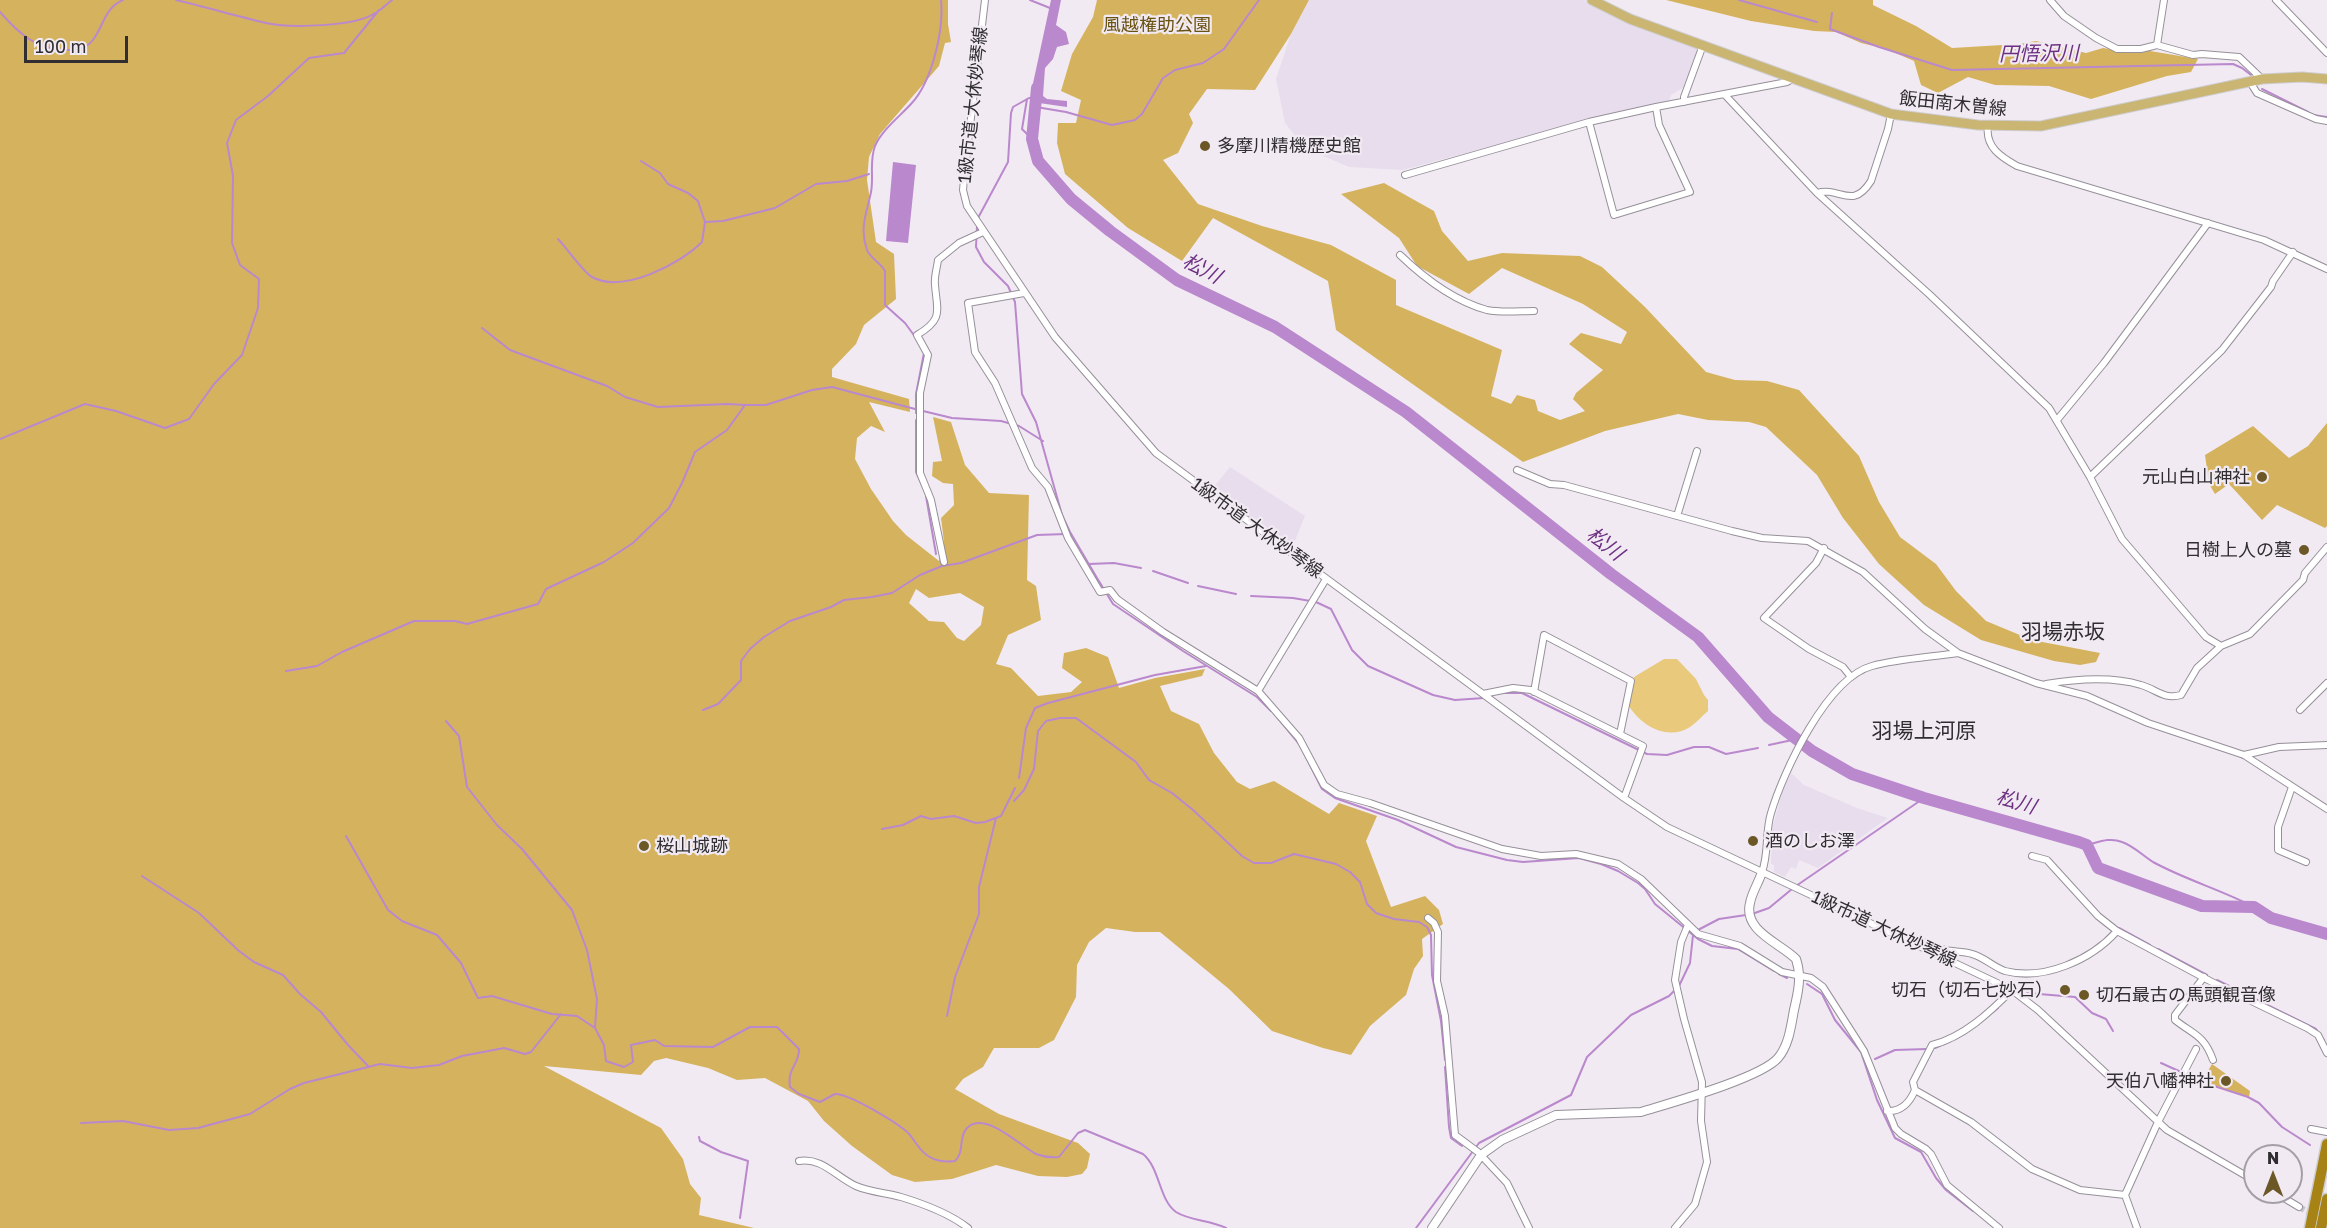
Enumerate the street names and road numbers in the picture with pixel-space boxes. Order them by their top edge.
street label: 1級市道 大休妙琴線 [954,26,992,184]
street label: 飯田南木曽線 [1898,88,2008,120]
street label: 1級市道 大休妙琴線 [1187,473,1327,583]
street label: 1級市道 大休妙琴線 [1808,886,1960,972]

